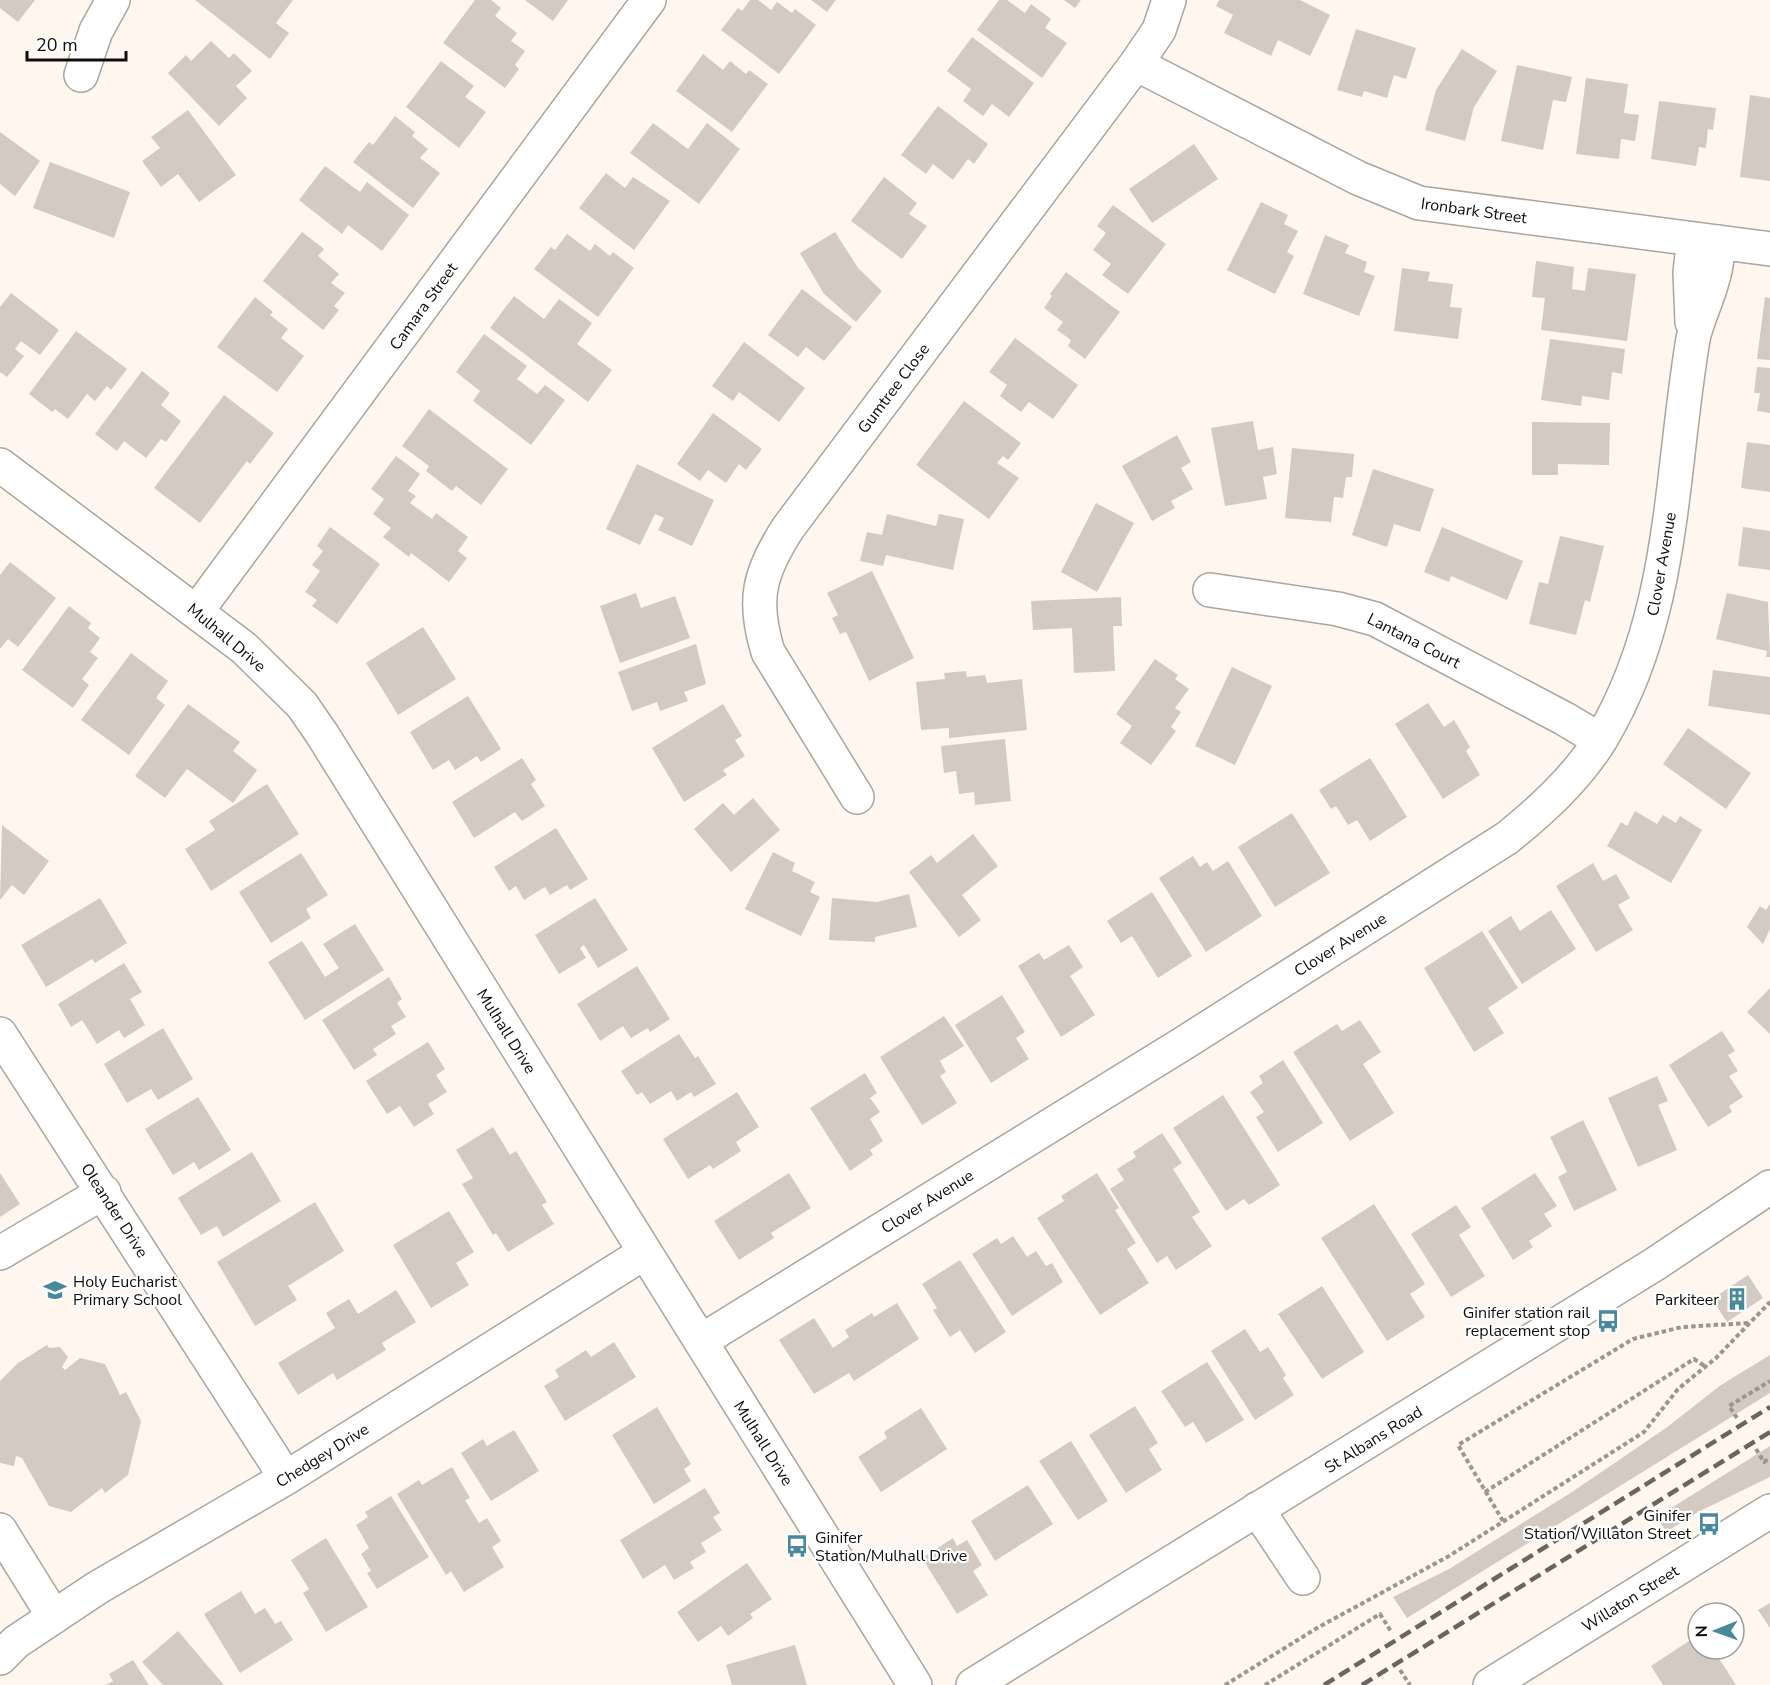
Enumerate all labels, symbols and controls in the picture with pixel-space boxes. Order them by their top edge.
scale bar [27,24,126,62]
text: 20 m [36,33,78,57]
street label: Ironbark Street [1419,193,1529,229]
street label: Camara Street [385,258,463,355]
street label: Gumtree Close [853,339,935,438]
street label: Clover Avenue [1642,510,1682,618]
street label: Mulhall Drive [182,598,270,677]
street label: Lantana Court [1363,608,1464,674]
street label: Clover Avenue [1290,908,1391,982]
street label: Mulhall Drive [471,985,541,1078]
street label: Oleander Drive [75,1159,153,1262]
street label: Clover Avenue [877,1165,978,1239]
place label: Holy Eucharist Primary School [73,1271,182,1311]
school or university icon: Holy Eucharist Primary School [42,1277,68,1303]
building icon: Parkiteer [1724,1286,1750,1312]
place label: Parkiteer [1655,1289,1719,1311]
place label: Ginifer station rail replacement stop [1463,1302,1590,1342]
bus stop icon: Ginifer station rail replacement stop [1595,1308,1621,1334]
street label: Mulhall Drive [728,1397,798,1490]
street label: St Albans Road [1320,1401,1427,1479]
street label: Chedgey Drive [272,1418,373,1493]
place label: Ginifer Station/Willaton Street [1524,1505,1691,1545]
bus stop icon: Ginifer Station/Willaton Street [1696,1511,1722,1537]
place label: Ginifer Station/Mulhall Drive [815,1527,967,1567]
bus stop icon: Ginifer Station/Mulhall Drive [784,1533,810,1559]
street label: Willaton Street [1578,1560,1684,1637]
north arrow [1686,1601,1746,1661]
text: N [1691,1625,1713,1637]

